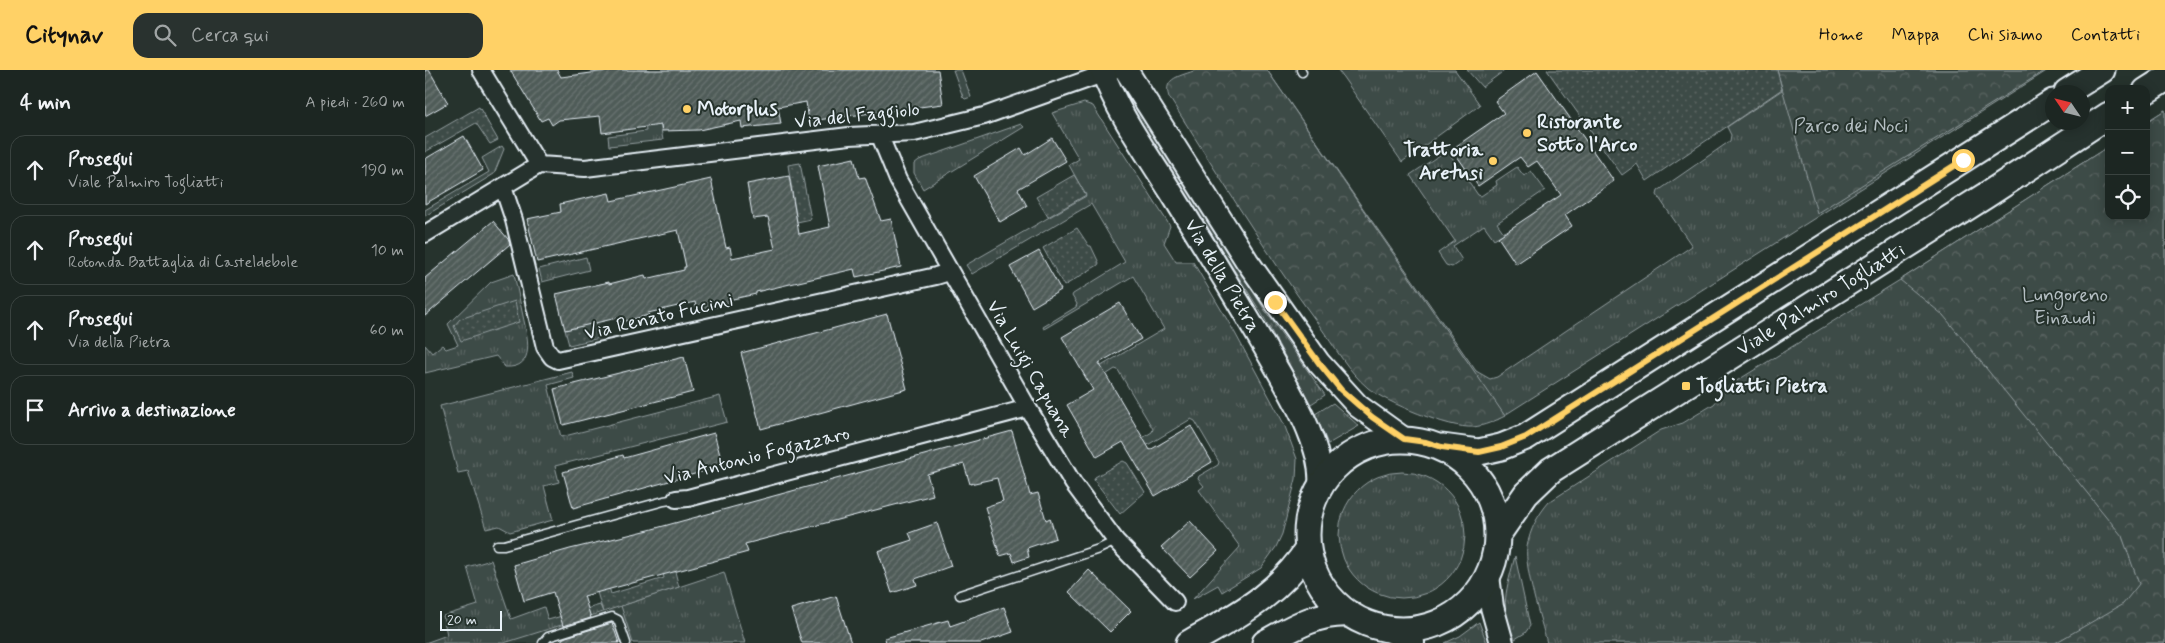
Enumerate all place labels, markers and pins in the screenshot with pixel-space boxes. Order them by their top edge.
place label: Motorplus [697,96,778,123]
marker: Motorplus [681,103,693,115]
place label: Ristorante Sotto l'Arco [1537,109,1637,159]
marker: Ristorante Sotto l'Arco [1521,127,1533,139]
place label: Trattoria Aretusi [1403,137,1484,187]
marker: Trattoria Aretusi [1487,155,1499,167]
place label: Togliatti Pietra [1696,373,1828,402]
marker: Togliatti Pietra [1680,380,1692,392]

